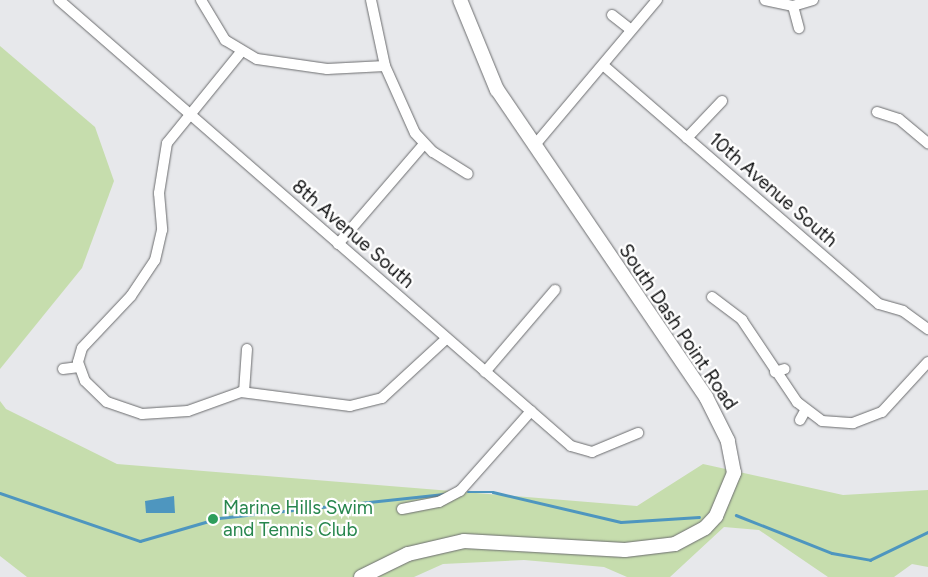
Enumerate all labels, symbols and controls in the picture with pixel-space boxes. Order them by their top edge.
street label: 10th Avenue South [704,128,842,252]
street label: 8th Avenue South [287,175,419,293]
street label: South Dash Point Road [614,240,742,414]
place label: Marine Hills Swim and Tennis Club [223,497,373,541]
marker: Marine Hills Swim and Tennis Club [207,513,219,525]

